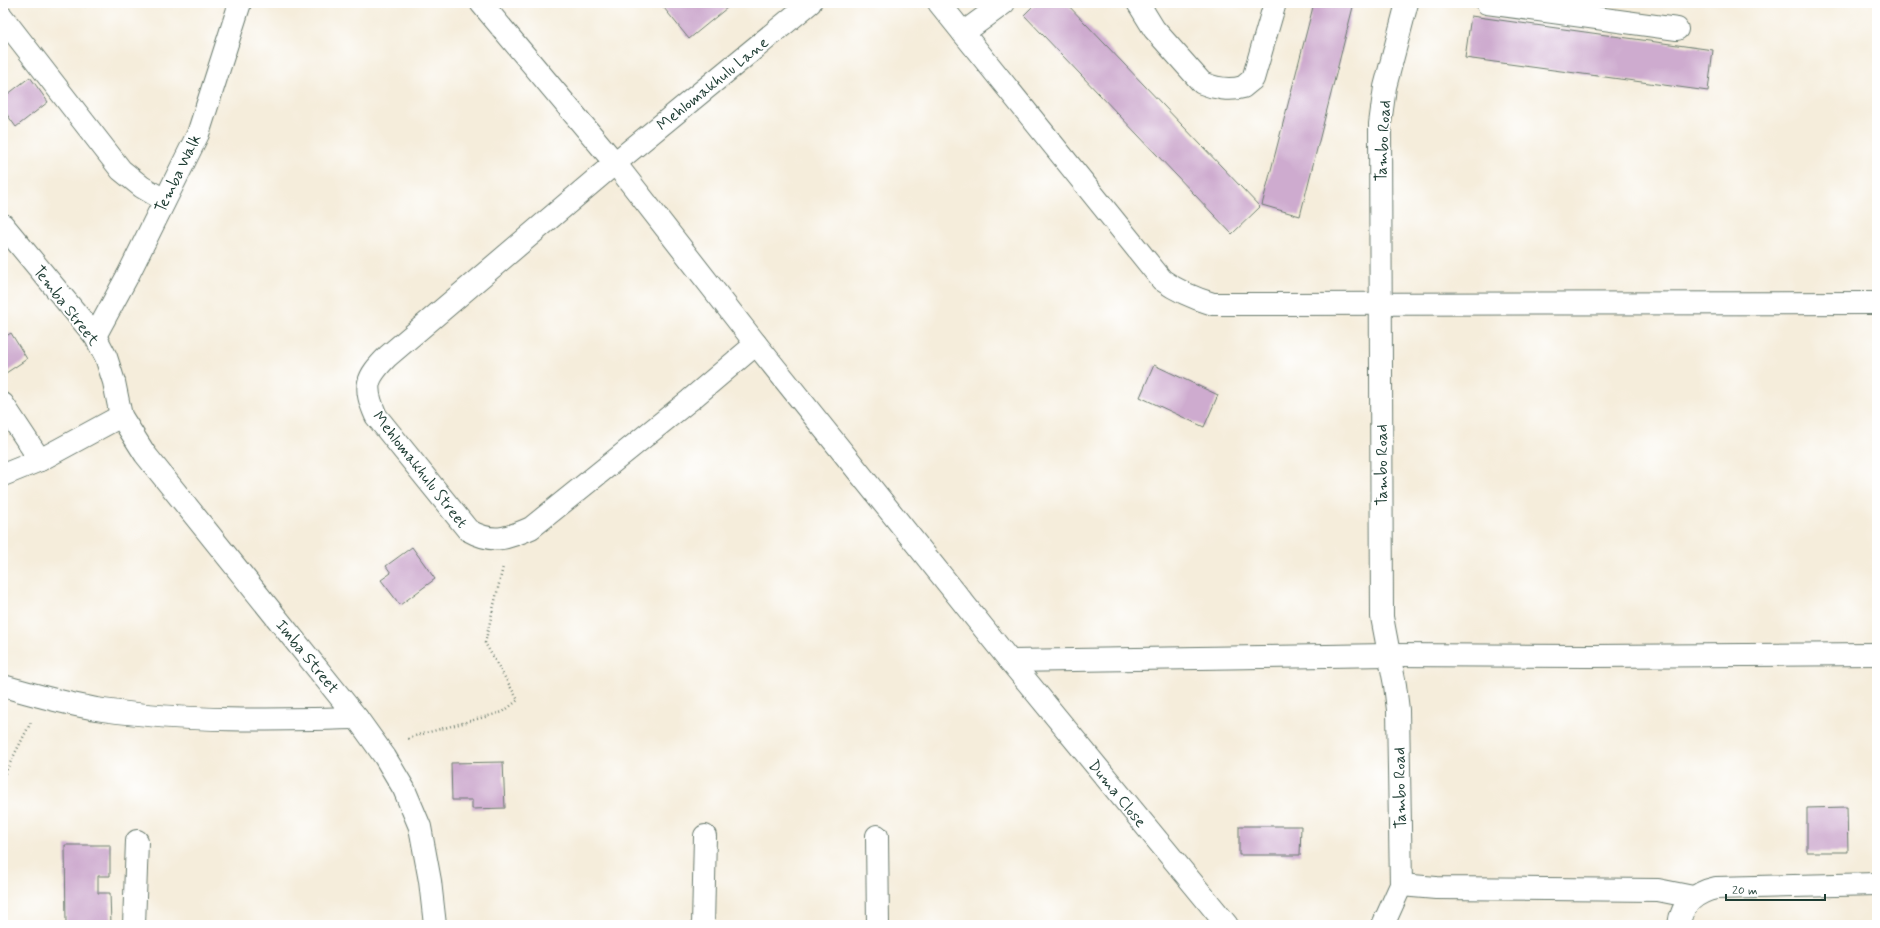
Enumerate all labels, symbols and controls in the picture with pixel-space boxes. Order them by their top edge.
street label: Mehlomakhulu Lane [653,32,773,136]
street label: Tambo Road [1371,100,1396,182]
street label: Temba Walk [150,131,206,216]
street label: Temba Street [28,262,104,351]
street label: Mehlomakhulu Street [368,407,472,533]
street label: Tambo Road [1372,424,1393,506]
street label: Imba Street [271,616,343,699]
street label: Tambo Road [1389,747,1412,829]
street label: Duma Close [1083,756,1151,832]
scale bar [1726,876,1825,902]
text: 20 m [1732,883,1758,899]

